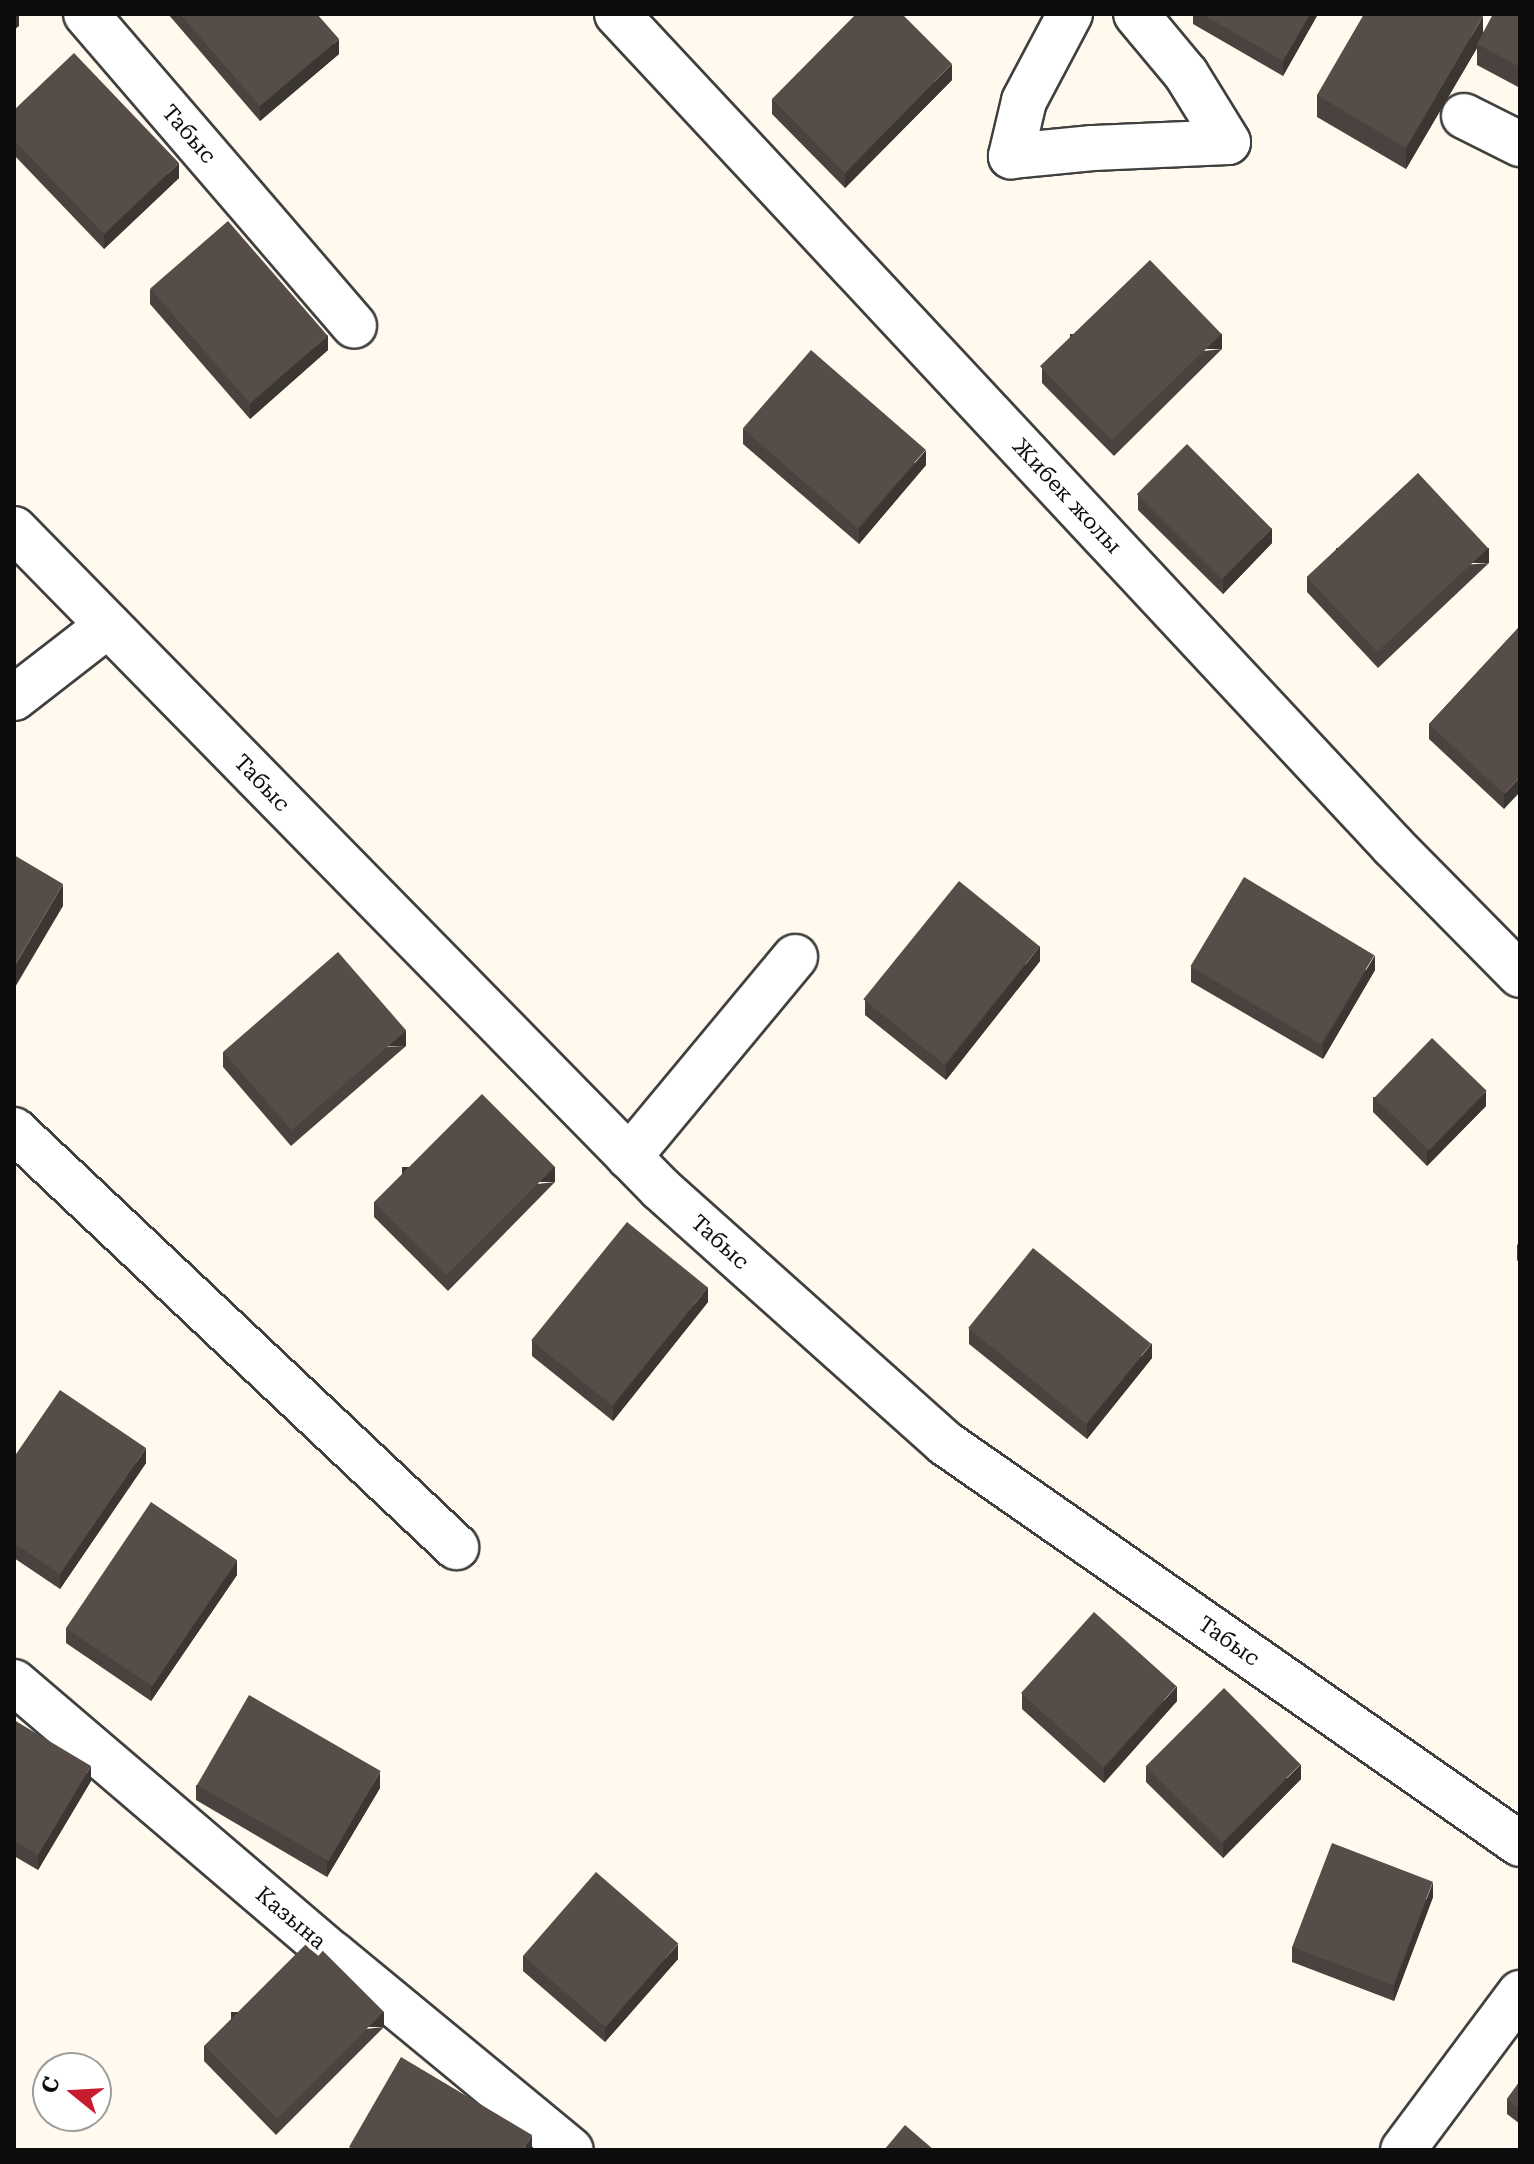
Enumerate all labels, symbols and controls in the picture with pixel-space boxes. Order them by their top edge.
street label: Табыс [156,99,222,169]
street label: Жибек жолы [1007,433,1127,559]
street label: Табыс [229,749,295,817]
street label: Табыс [686,1209,754,1275]
street label: Табыс [1193,1610,1265,1672]
street label: Казына [251,1881,331,1955]
north arrow [32,2052,112,2132]
text: С [36,2074,65,2096]

